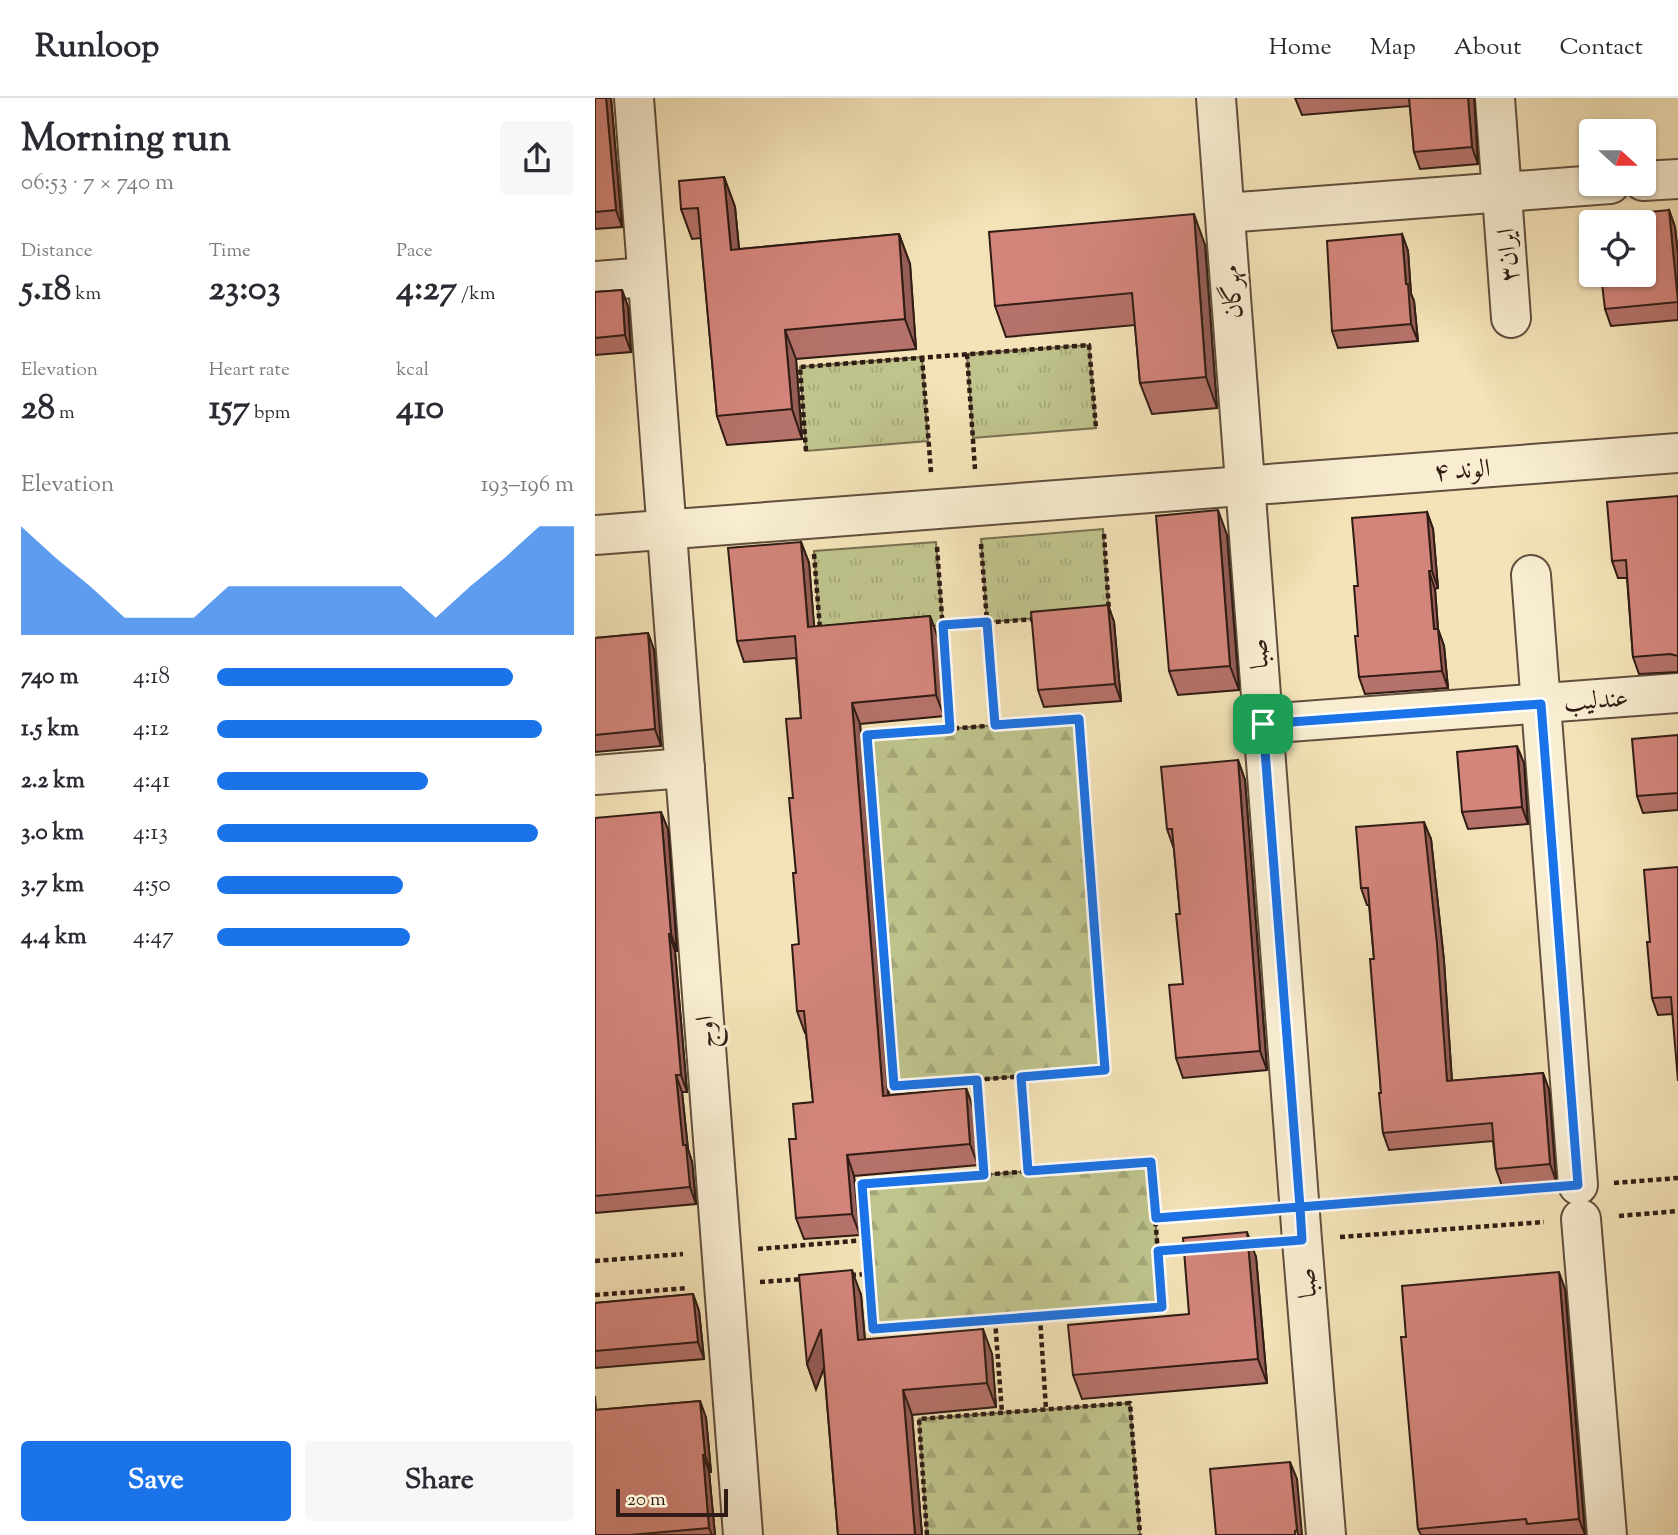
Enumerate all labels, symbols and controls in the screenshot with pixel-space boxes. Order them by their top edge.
text: Runloop [35,24,159,72]
text: Home [1269,31,1332,65]
text: Map [1370,31,1416,65]
text: About [1454,31,1521,65]
text: Contact [1559,31,1643,65]
text: Morning run [21,114,231,168]
north arrow [1579,119,1655,196]
map controls [1579,119,1656,287]
button: share [500,121,574,195]
text: 06:53 · 7 × 740 m [21,167,174,200]
button: locate [1579,210,1656,287]
street label: ایران۳ [1489,227,1530,283]
text: Distance [21,238,93,265]
text: Time [209,238,251,265]
text: Pace [396,238,433,265]
street label: مهرگان [1213,264,1254,320]
text: 5.18 [21,265,71,316]
text: 23:03 [209,265,281,316]
text: 4:27 [396,265,457,316]
text: km [71,281,101,308]
text: /km [457,281,495,308]
text: Elevation [21,357,98,384]
text: Heart rate [209,357,290,384]
text: kcal [396,357,429,384]
text: 28 [21,384,55,435]
text: 157 [209,384,250,435]
text: 410 [396,384,444,435]
text: m [55,400,75,427]
text: bpm [250,400,291,427]
street label: الوند ۴ [1433,451,1492,492]
text: Elevation [21,469,114,502]
text: 193–196 m [481,469,574,502]
street label: صبا [1241,637,1280,670]
text: 740 m [21,661,78,694]
text: 4:18 [133,661,170,694]
street label: عندلیب [1563,681,1630,722]
pin [1233,694,1293,754]
icon: arrive [1244,705,1282,743]
text: 1.5 km [21,713,79,746]
text: 4:12 [133,713,169,746]
text: 2.2 km [21,765,85,798]
text: 4:41 [133,765,170,798]
text: 3.0 km [21,817,84,850]
text: 4:13 [133,817,168,850]
text: 3.7 km [21,869,84,902]
text: 4:50 [133,869,171,902]
text: 4.4 km [21,921,86,954]
text: 4:47 [133,921,174,954]
street label: اوج [688,1014,730,1050]
street label: صبا [1289,1266,1328,1300]
button: Save [21,1441,291,1521]
button: Share [305,1441,574,1521]
scale bar [616,1486,728,1518]
text: 20 m [627,1487,666,1514]

